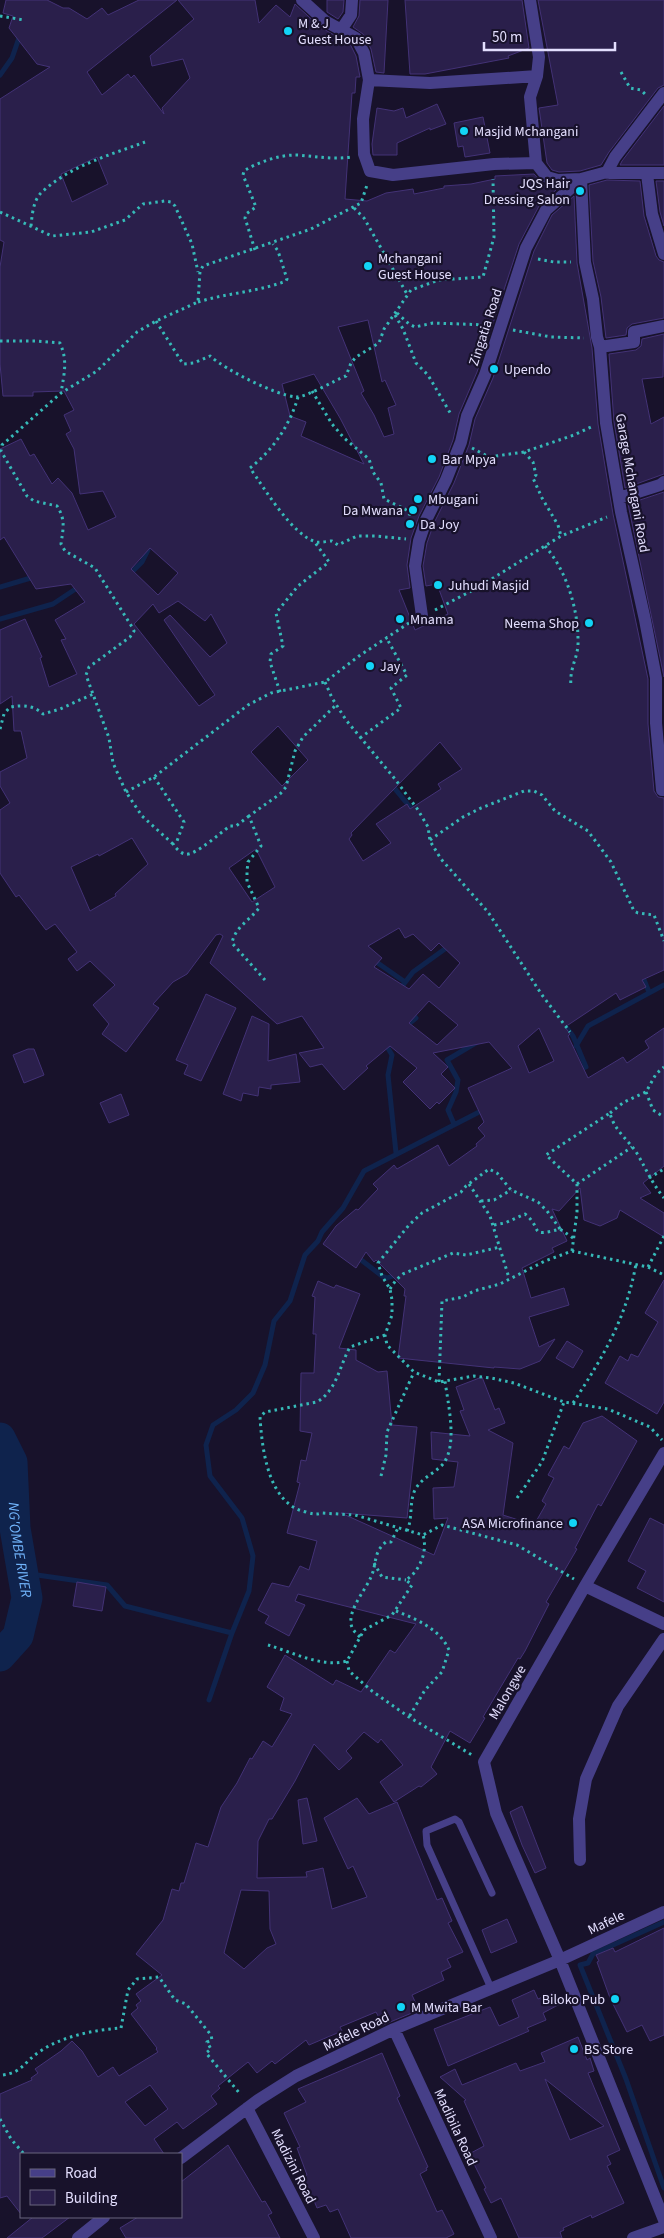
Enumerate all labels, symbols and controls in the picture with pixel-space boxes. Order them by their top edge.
place label: M & J Guest House [298,14,372,50]
scale bar [484,20,615,52]
marker: M & J Guest House [282,25,294,37]
text: 50 m [492,27,522,48]
place label: Masjid Mchangani [474,122,578,142]
marker: Masjid Mchangani [458,125,470,137]
place label: JQS Hair Dressing Salon [484,174,570,210]
marker: JQS Hair Dressing Salon [574,185,586,197]
place label: Mchangani Guest House [378,249,452,285]
marker: Mchangani Guest House [362,260,374,272]
street label: Zingatia Road [464,286,508,369]
place label: Upendo [504,360,551,380]
marker: Upendo [488,363,500,375]
street label: Garage Mchangani Road [610,412,654,554]
place label: Bar Mpya [442,450,496,470]
marker: Bar Mpya [426,453,438,465]
place label: Mbugani [428,490,479,510]
marker: Mbugani [412,493,424,505]
place label: Da Mwana [343,501,403,521]
marker: Da Mwana [407,504,419,516]
place label: Da Joy [420,515,460,535]
marker: Da Joy [404,518,416,530]
place label: Juhudi Masjid [448,576,529,596]
marker: Juhudi Masjid [432,579,444,591]
place label: Mnama [410,610,454,630]
marker: Mnama [394,613,406,625]
place label: Neema Shop [504,614,579,634]
marker: Neema Shop [583,617,595,629]
place label: Jay [380,657,401,677]
marker: Jay [364,660,376,672]
water label: NG'OMBE RIVER [3,1502,37,1600]
place label: ASA Microfinance [462,1514,563,1534]
marker: ASA Microfinance [567,1517,579,1529]
street label: Malongwe [484,1661,532,1723]
street label: Mafele [585,1906,628,1940]
place label: Biloko Pub [542,1990,605,2010]
marker: Biloko Pub [609,1993,621,2005]
place label: M Mwita Bar [411,1998,482,2018]
marker: M Mwita Bar [395,2001,407,2013]
street label: Mafele Road [320,2007,393,2057]
place label: BS Store [584,2040,633,2060]
marker: BS Store [568,2043,580,2055]
street label: Madibila Road [428,2086,482,2169]
street label: Madizini Road [266,2125,321,2207]
legend [20,2153,182,2218]
text: Road [65,2163,97,2184]
text: Building [65,2188,118,2209]

